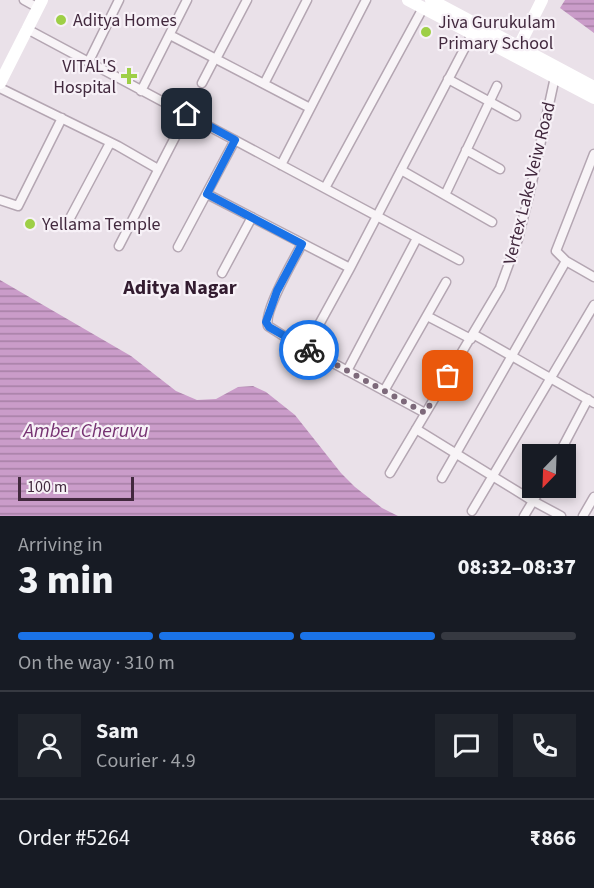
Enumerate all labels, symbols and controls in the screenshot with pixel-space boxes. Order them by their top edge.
place label: Aditya Homes [73,8,177,33]
place label: Jiva Gurukulam Primary School [438,10,556,56]
marker: Aditya Homes [54,13,68,27]
marker: Jiva Gurukulam Primary School [419,25,433,39]
place label: VITAL'S Hospital [53,54,116,100]
marker: VITAL'S Hospital [120,67,138,85]
pin [161,88,212,139]
icon: home [170,97,203,130]
street label: Vertex Lake Veiw Road [497,99,562,267]
place label: Yellama Temple [41,212,160,237]
marker: Yellama Temple [23,217,37,231]
district label: Aditya Nagar [122,274,237,302]
courier [279,320,339,380]
icon: bike [293,334,326,367]
pin [422,350,473,401]
icon: bag [431,359,464,392]
water label: Amber Cheruvu [21,417,149,445]
north arrow [522,444,576,498]
map controls [522,444,576,498]
scale bar [18,474,134,502]
text: 100 m [27,476,67,498]
text: Arriving in [18,531,103,559]
text: 08:32–08:37 [458,551,576,583]
text: 3 min [18,553,114,609]
text: On the way · 310 m [18,649,175,677]
button: person [18,714,81,777]
button: chat [435,714,498,777]
button: phone [513,714,576,777]
text: Sam [96,715,139,747]
text: Courier · 4.9 [96,747,196,775]
text: Order #5264 [18,822,130,854]
text: ₹866 [530,822,576,854]

